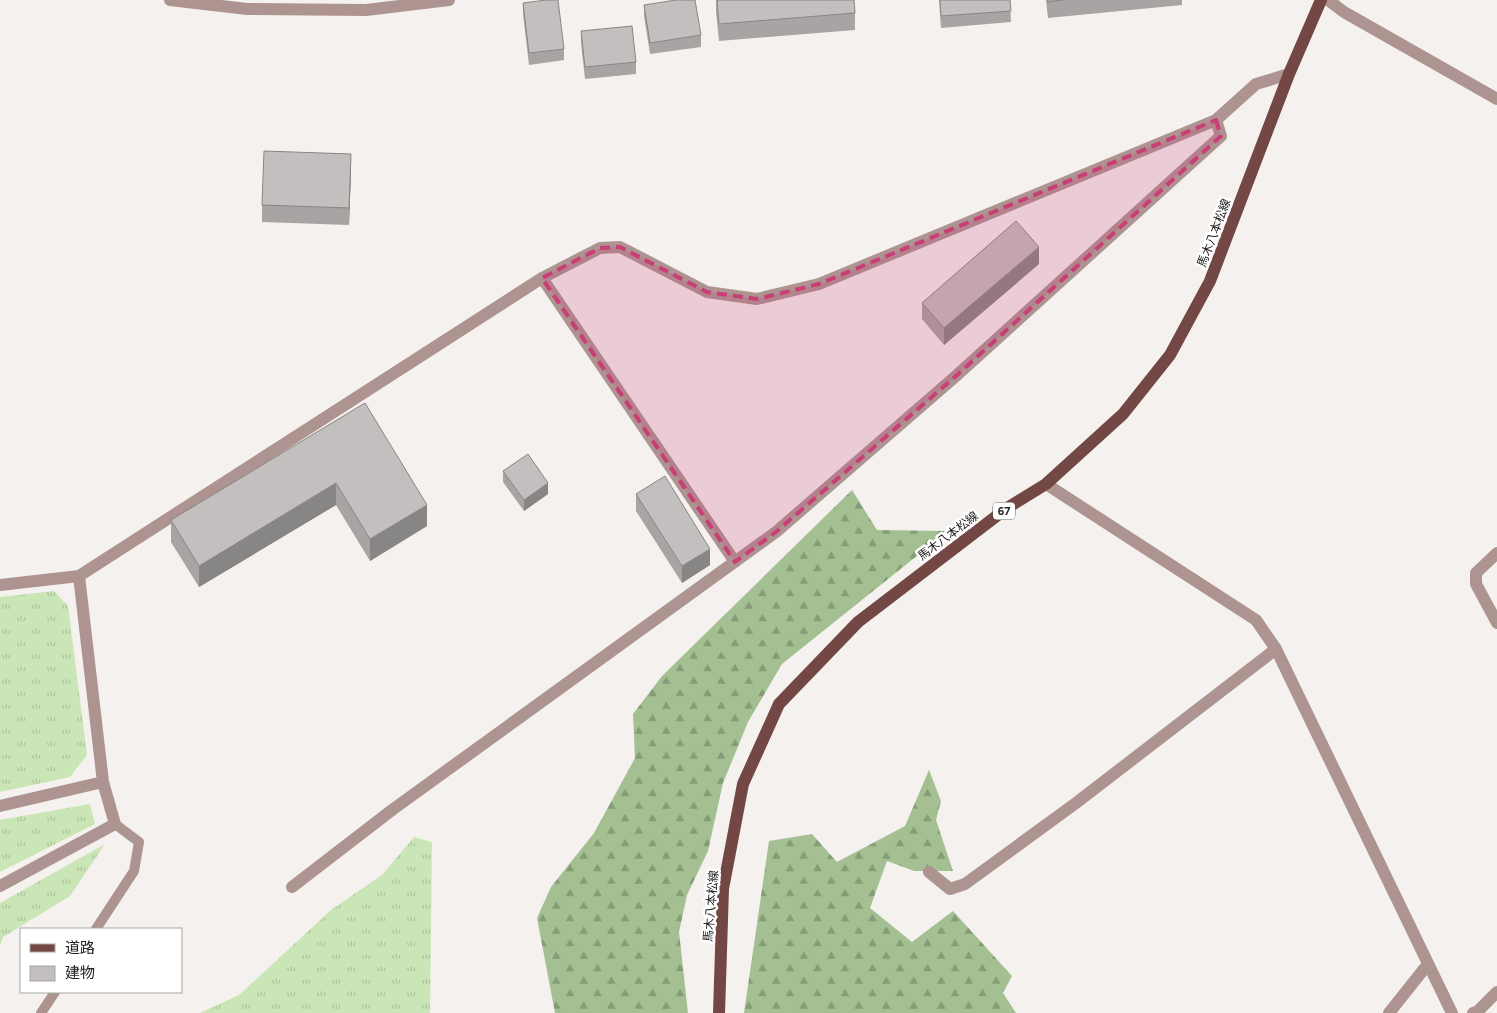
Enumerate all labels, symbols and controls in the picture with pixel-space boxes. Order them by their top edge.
street label: 馬木八本松線 [1195,197,1233,269]
road number: 67 [993,502,1015,520]
street label: 馬木八本松線 [915,509,981,563]
street label: 馬木八本松線 [701,870,721,942]
legend [20,928,182,993]
text: 道路 [65,939,95,957]
text: 建物 [65,964,95,982]

